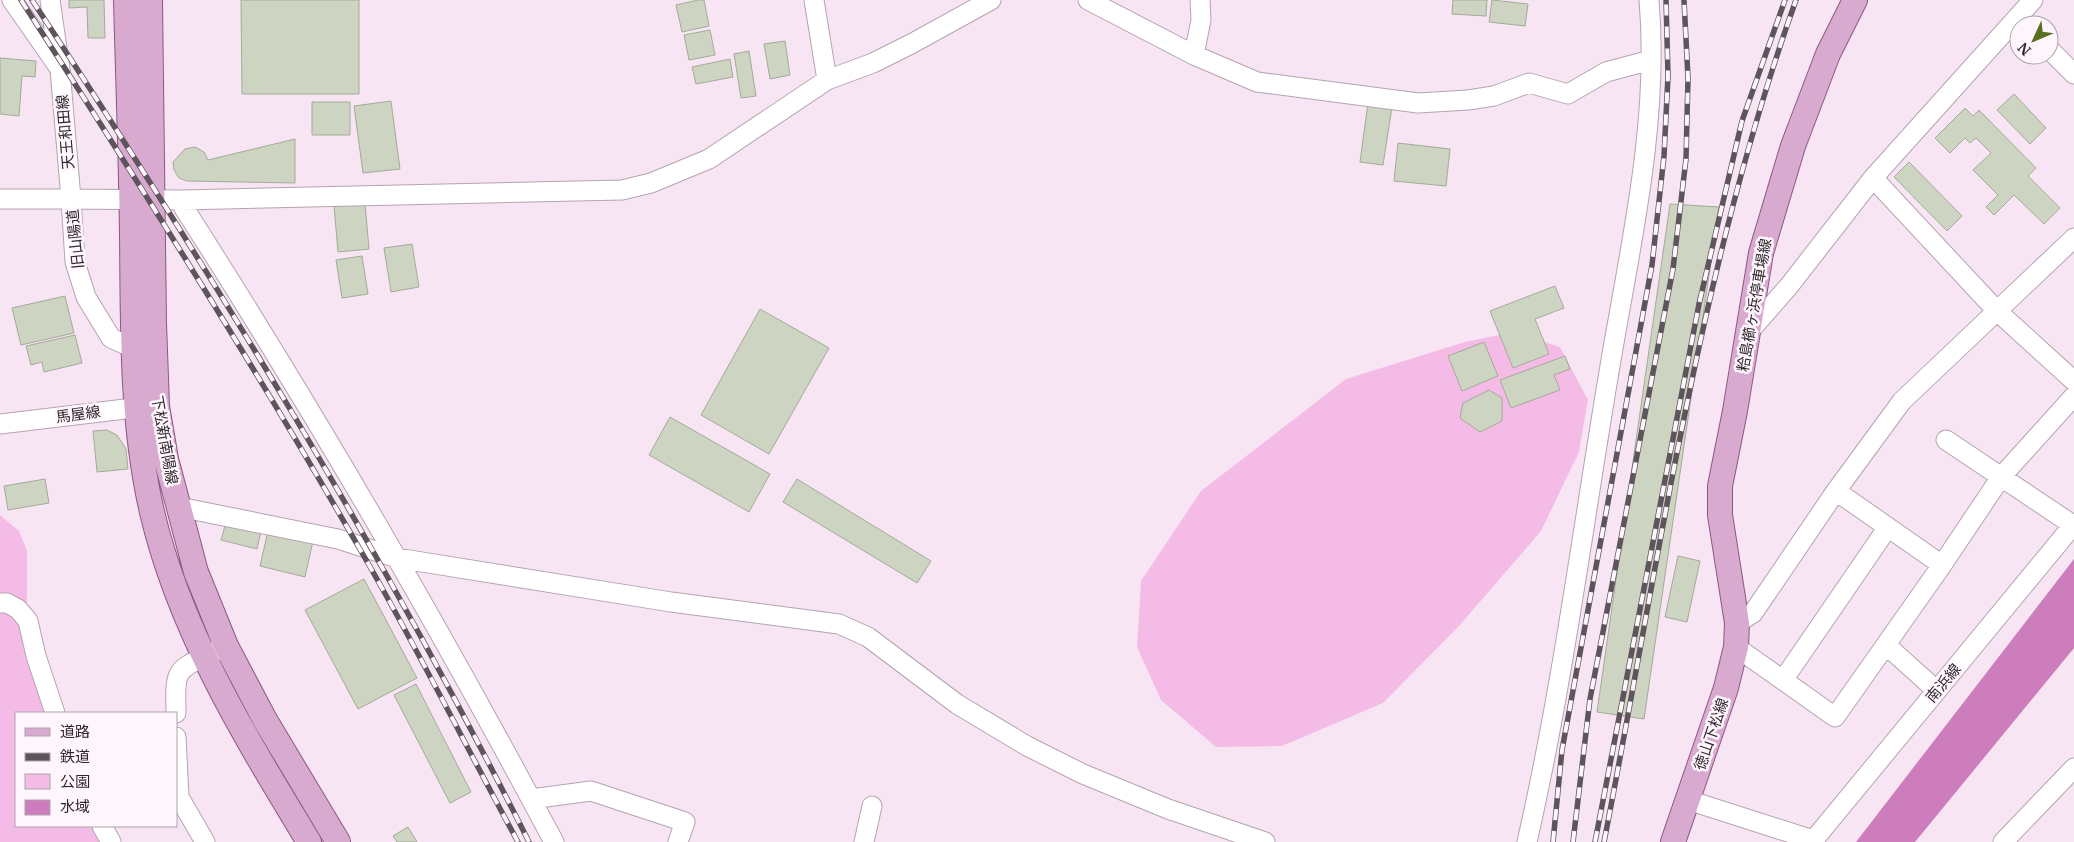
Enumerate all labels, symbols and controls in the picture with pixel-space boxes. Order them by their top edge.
north arrow [2009,15,2059,65]
text: N [2014,39,2035,59]
street label: 天王和田線 [52,94,78,170]
street label: 旧山陽道 [62,208,88,270]
street label: 粭島櫛ヶ浜停車場線 [1733,237,1775,373]
street label: 下松新南陽線 [148,394,182,486]
street label: 馬屋線 [54,401,102,427]
street label: 南浜線 [1921,660,1965,706]
street label: 徳山下松線 [1690,695,1732,773]
legend [15,712,178,827]
text: 道路 [60,722,90,741]
text: 鉄道 [60,747,90,766]
text: 公園 [60,772,90,791]
text: 水域 [60,797,90,816]

